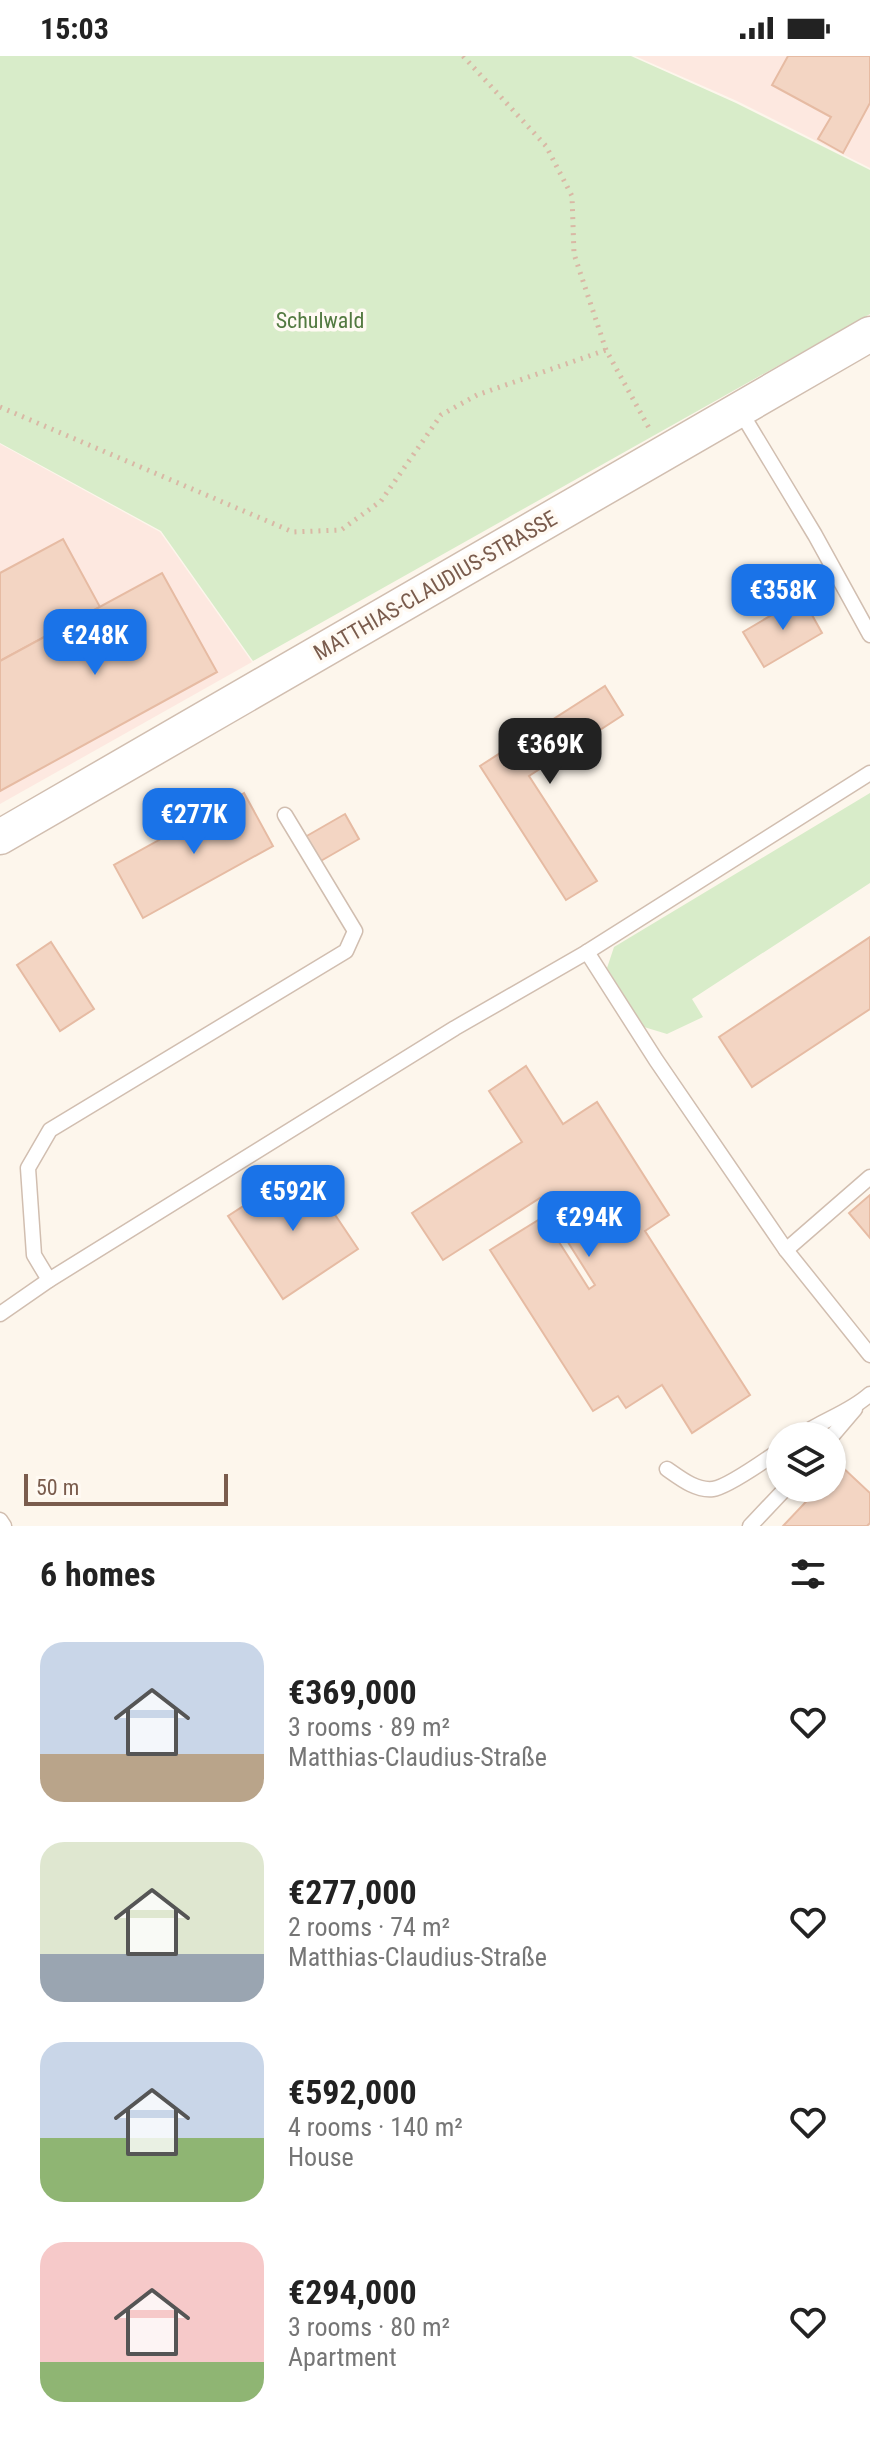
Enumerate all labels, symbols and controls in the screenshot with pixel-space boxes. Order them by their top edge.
text: 15:03 [40,11,109,46]
park label: Schulwald [276,308,364,333]
street label: MATTHIAS-CLAUDIUS-STRASSE [309,505,561,665]
pin: €358K [727,564,839,632]
text: €358K [750,575,816,605]
pin: €248K [39,609,151,677]
text: €248K [62,620,128,650]
pin: €369K [494,718,606,786]
text: €369K [517,729,583,759]
pin: €277K [138,788,250,856]
text: €277K [161,799,227,829]
pin: €592K [237,1165,349,1233]
text: €592K [260,1176,326,1206]
pin: €294K [533,1191,645,1259]
text: €294K [556,1202,622,1232]
map controls [766,1422,846,1502]
button: layers [766,1422,846,1502]
scale bar [24,1470,228,1506]
text: 50 m [36,1475,79,1500]
icon: filters [786,1552,830,1596]
text: 6 homes [40,1554,156,1594]
text: €369,000 [288,1672,417,1712]
icon: home [104,1674,200,1770]
icon: heart [786,1700,830,1744]
text: 3 rooms · 89 m² [288,1712,450,1742]
text: Matthias-Claudius-Straße [288,1742,547,1772]
text: €277,000 [288,1872,417,1912]
icon: home [104,1874,200,1970]
icon: heart [786,1900,830,1944]
text: 2 rooms · 74 m² [288,1912,450,1942]
text: Matthias-Claudius-Straße [288,1942,547,1972]
text: €592,000 [288,2072,417,2112]
icon: home [104,2074,200,2170]
icon: heart [786,2100,830,2144]
text: 4 rooms · 140 m² [288,2112,463,2142]
text: House [288,2142,354,2172]
text: €294,000 [288,2272,417,2312]
icon: home [104,2274,200,2370]
icon: heart [786,2300,830,2344]
text: 3 rooms · 80 m² [288,2312,450,2342]
text: Apartment [288,2342,397,2372]

